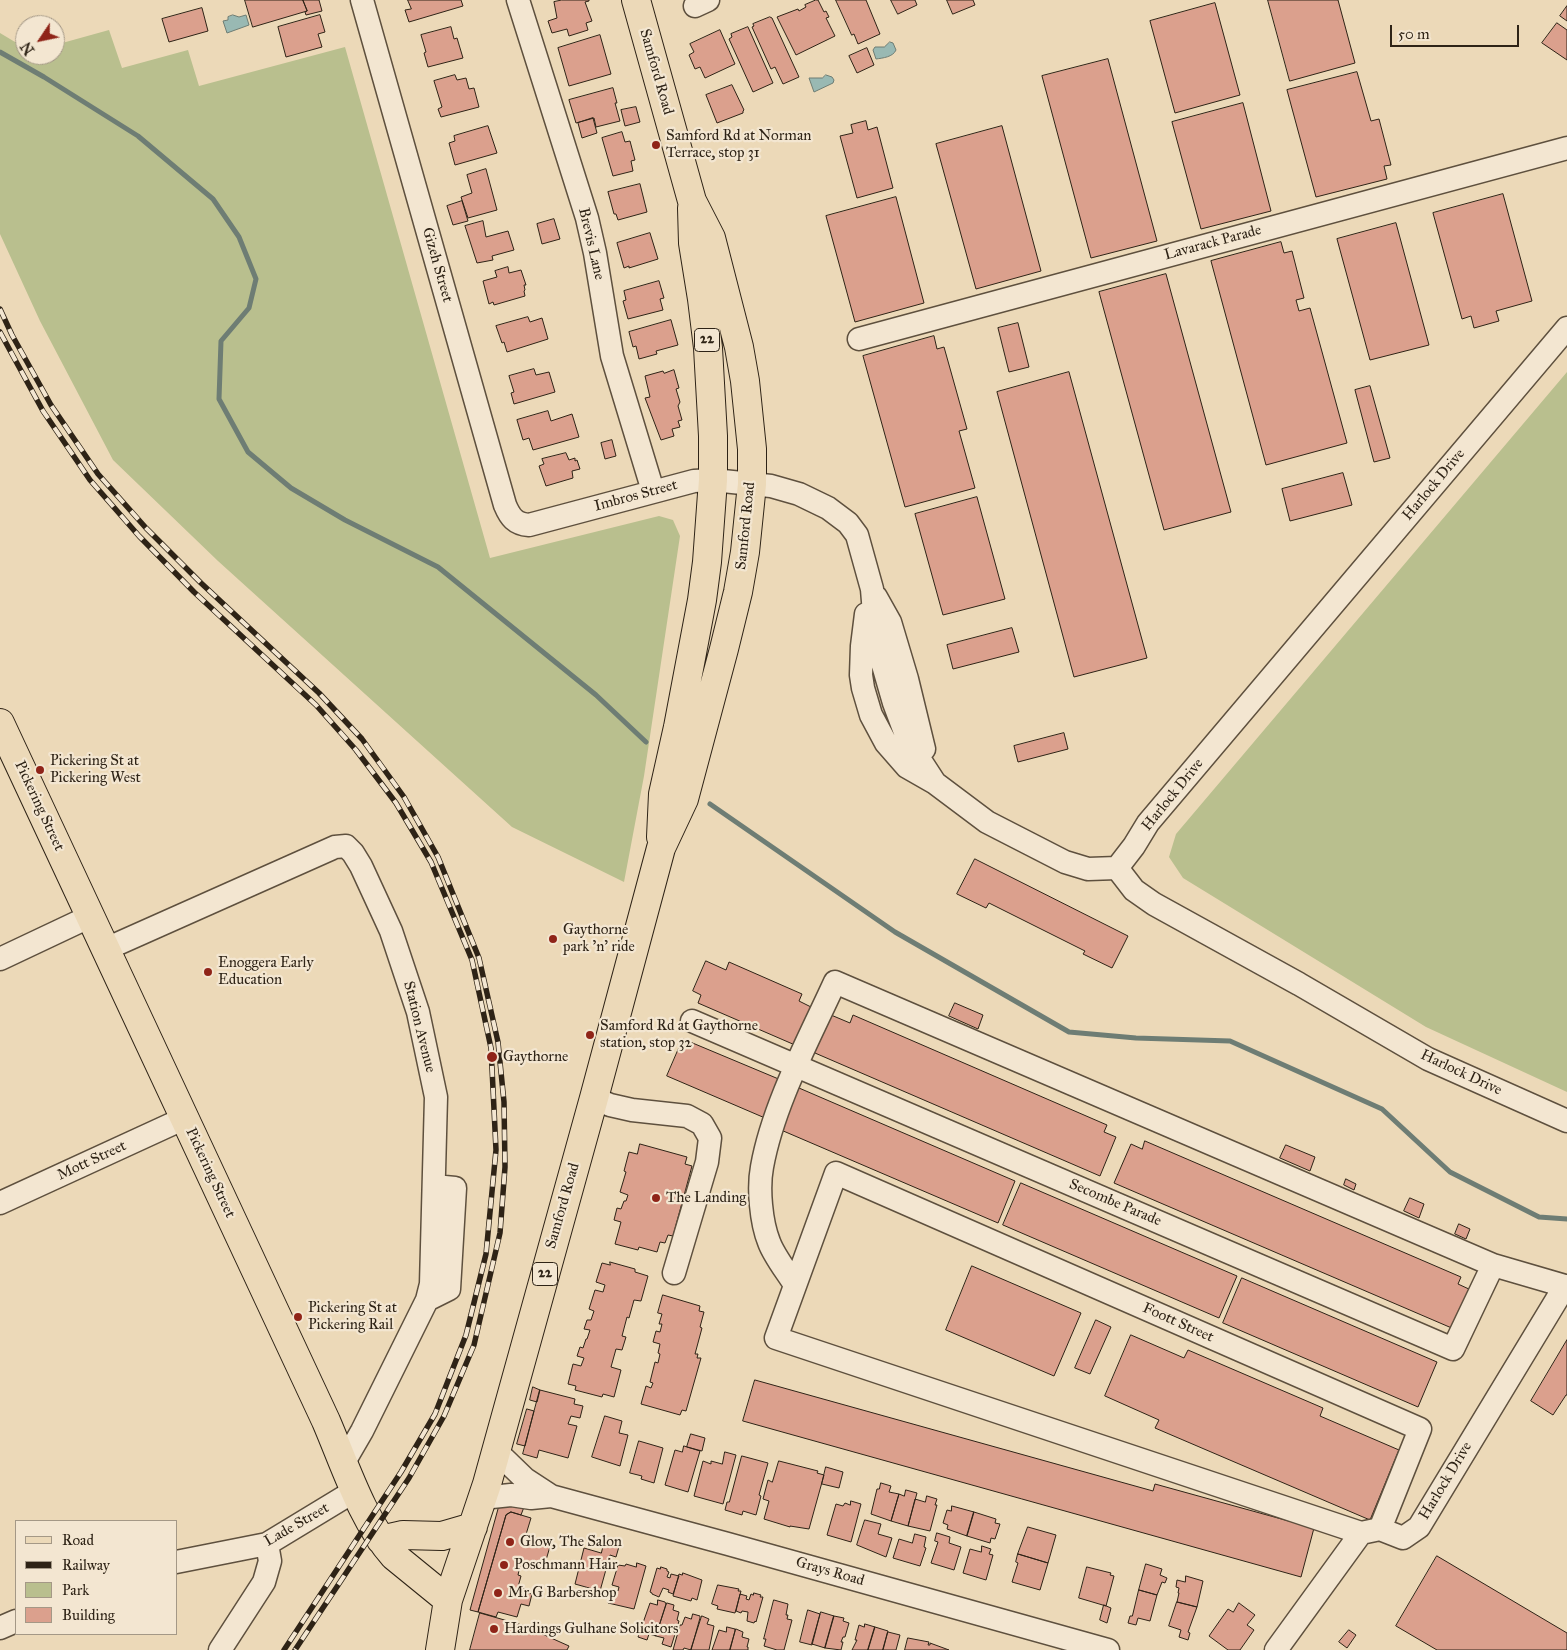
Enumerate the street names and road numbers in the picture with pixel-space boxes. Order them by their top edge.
street label: Samford Road [635,27,677,117]
street label: Brevis Lane [574,206,608,282]
street label: Lavarack Parade [1163,221,1263,265]
street label: Gizeh Street [418,225,456,305]
road number: 22 [694,328,720,352]
street label: Harlock Drive [1399,446,1469,524]
street label: Imbros Street [592,476,680,516]
street label: Samford Road [732,481,760,571]
street label: Harlock Drive [1138,755,1208,835]
street label: Pickering Street [10,758,68,854]
street label: Station Avenue [399,979,439,1075]
street label: Harlock Drive [1417,1046,1505,1100]
street label: Pickering Street [181,1125,239,1221]
street label: Mott Street [55,1137,129,1185]
street label: Samford Road [542,1161,584,1251]
street label: Secombe Parade [1066,1175,1164,1231]
road number: 22 [532,1262,558,1286]
street label: Foott Street [1140,1299,1216,1347]
street label: Harlock Drive [1416,1439,1476,1523]
street label: Lade Street [261,1499,333,1551]
street label: Grays Road [794,1554,866,1590]

